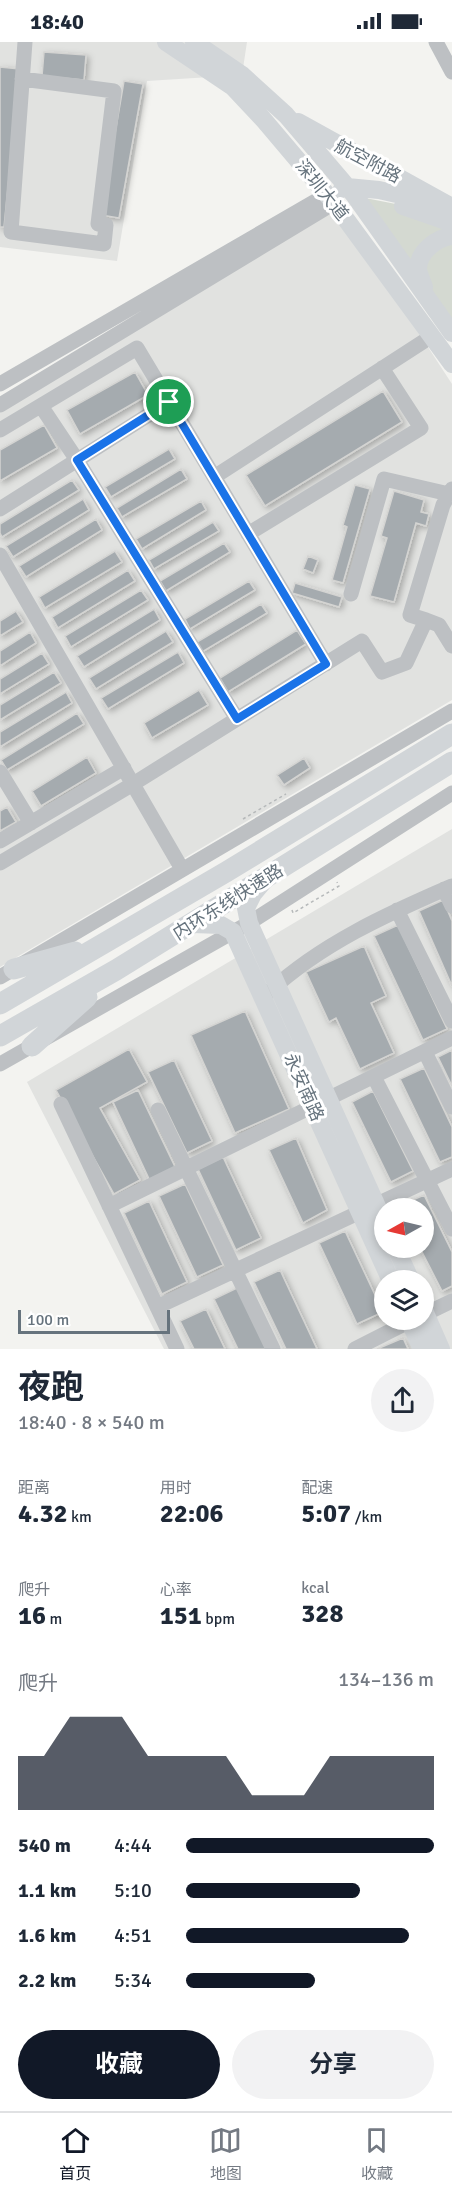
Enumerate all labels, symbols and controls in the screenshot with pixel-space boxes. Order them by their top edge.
text: 18:40 [30,8,84,35]
street label: 航空附路 [331,134,405,188]
street label: 深圳大道 [291,155,353,225]
pin [143,376,194,427]
icon: arrive [152,385,185,418]
street label: 内环东线快速路 [169,859,287,945]
street label: 永安南路 [279,1050,329,1124]
north arrow [374,1198,434,1258]
map controls [374,1198,434,1330]
button: layers [374,1270,434,1330]
scale bar [18,1307,170,1334]
text: 100 m [27,1310,69,1330]
text: 夜跑 [18,1367,84,1408]
button: share [371,1369,434,1432]
text: 18:40 · 8 × 540 m [18,1410,165,1435]
text: 距离 [18,1478,50,1498]
text: 用时 [160,1478,192,1498]
text: 配速 [301,1478,333,1498]
text: 4.32 [18,1498,68,1530]
text: 22:06 [160,1498,223,1530]
text: 5:07 [301,1498,351,1530]
text: km [68,1507,92,1527]
text: /km [351,1507,382,1527]
text: kcal [301,1578,329,1598]
text: 爬升 [18,1580,50,1600]
text: 心率 [160,1580,192,1600]
text: 328 [301,1598,343,1630]
text: 16 [18,1600,46,1632]
text: 151 [160,1600,202,1632]
text: m [46,1609,62,1629]
text: bpm [202,1609,235,1629]
text: 134–136 m [338,1667,434,1692]
text: 爬升 [18,1671,58,1696]
text: 540 m [18,1833,71,1858]
text: 4:44 [114,1833,152,1858]
text: 1.1 km [18,1878,76,1903]
text: 5:10 [114,1878,152,1903]
text: 1.6 km [18,1923,76,1948]
text: 4:51 [114,1923,152,1948]
text: 2.2 km [18,1968,76,1993]
text: 5:34 [114,1968,152,1993]
button: 收藏 [18,2030,220,2099]
button: 分享 [232,2030,434,2099]
tab: 首页 [59,2124,92,2184]
tab: 地图 [209,2124,242,2184]
tab: 收藏 [360,2124,393,2184]

